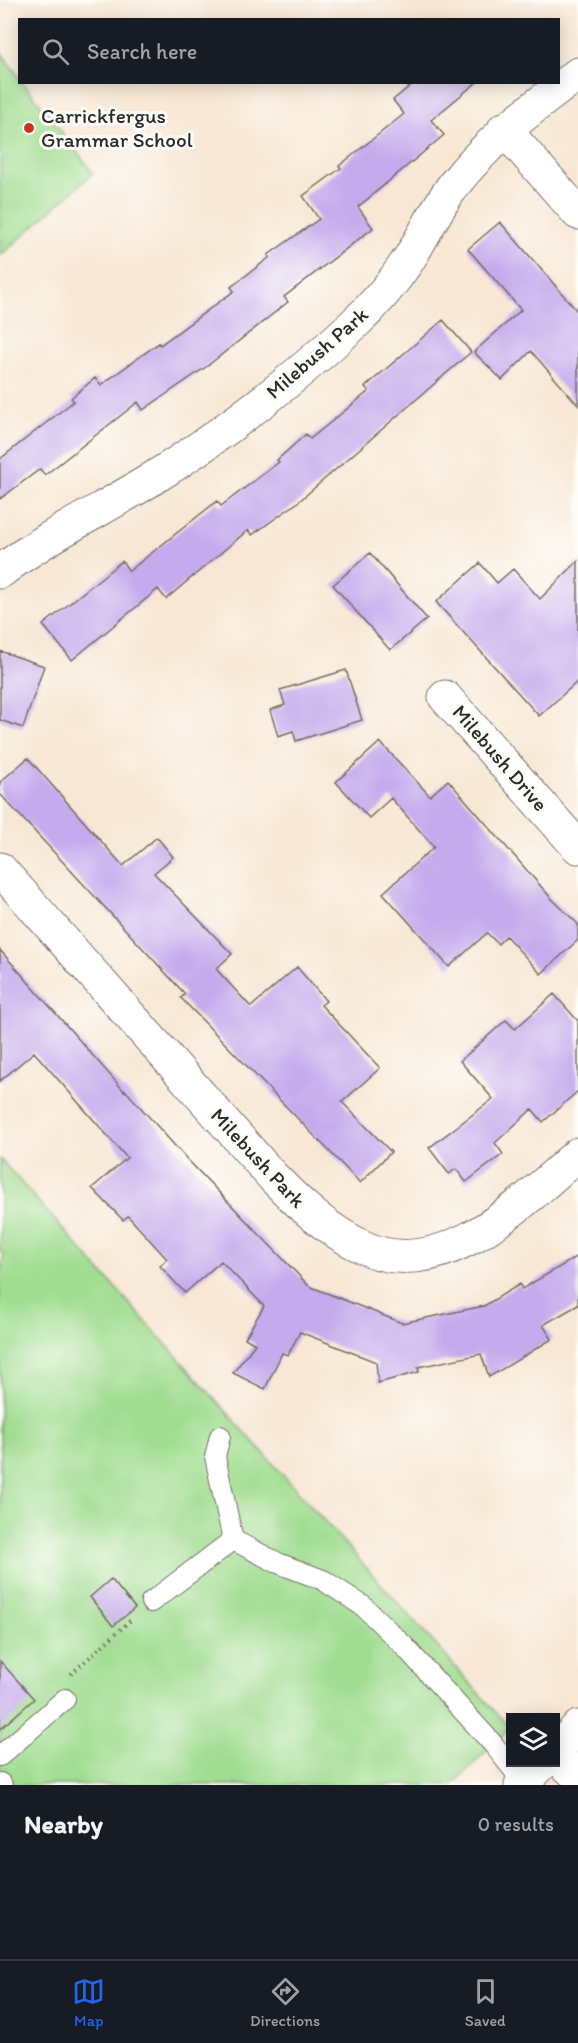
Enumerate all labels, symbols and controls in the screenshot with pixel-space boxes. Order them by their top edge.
search box [18,18,560,84]
icon: search [39,35,72,68]
text: Search here [87,38,197,65]
place label: Carrickfergus Grammar School [41,103,193,152]
marker: Carrickfergus Grammar School [22,121,36,135]
street label: Milebush Park [261,301,373,404]
street label: Milebush Drive [447,699,553,816]
street label: Milebush Park [206,1103,311,1213]
map controls [506,1713,560,1767]
button: layers [506,1713,560,1767]
text: Nearby [24,1808,103,1840]
text: 0 results [478,1812,554,1836]
tab: Map [72,1975,105,2030]
tab: Directions [250,1975,320,2030]
tab: Saved [465,1975,506,2030]

